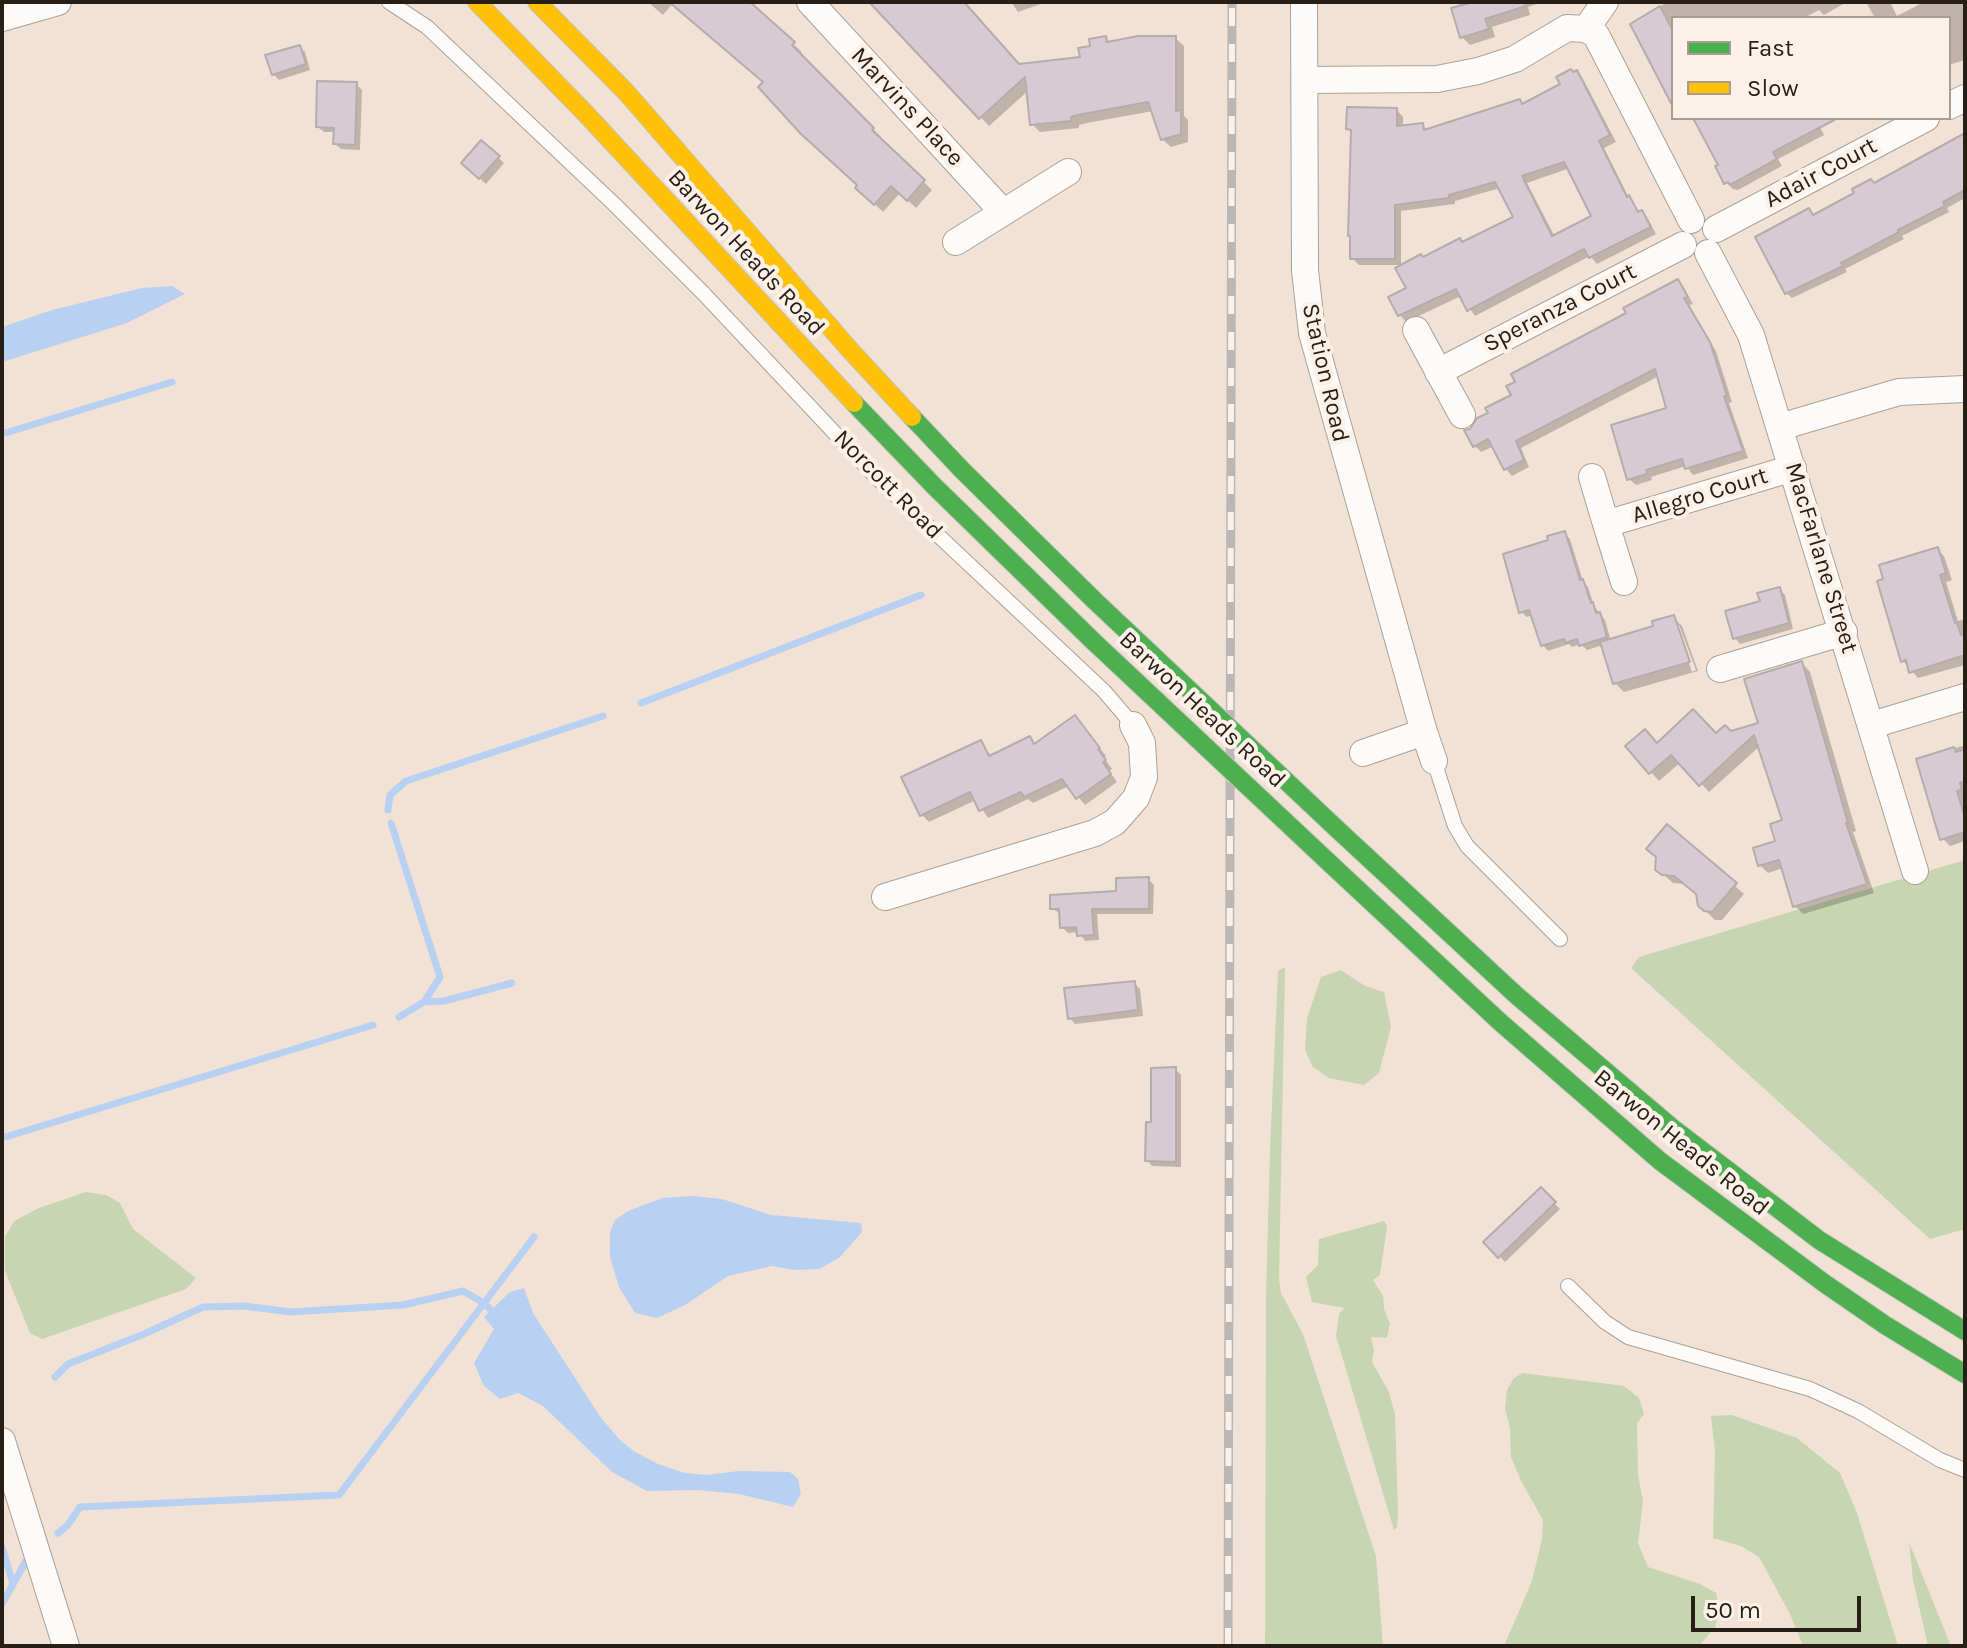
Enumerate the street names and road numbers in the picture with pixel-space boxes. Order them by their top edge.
street label: Marvins Place [845,42,969,172]
street label: Adair Court [1760,131,1882,215]
street label: Barwon Heads Road [662,164,830,342]
street label: Speranza Court [1479,257,1641,359]
street label: Station Road [1295,301,1355,445]
street label: Norcott Road [827,424,949,546]
street label: MacFarlane Street [1778,459,1864,657]
street label: Allegro Court [1629,462,1771,530]
street label: Barwon Heads Road [1113,626,1291,794]
street label: Barwon Heads Road [1588,1064,1774,1222]

